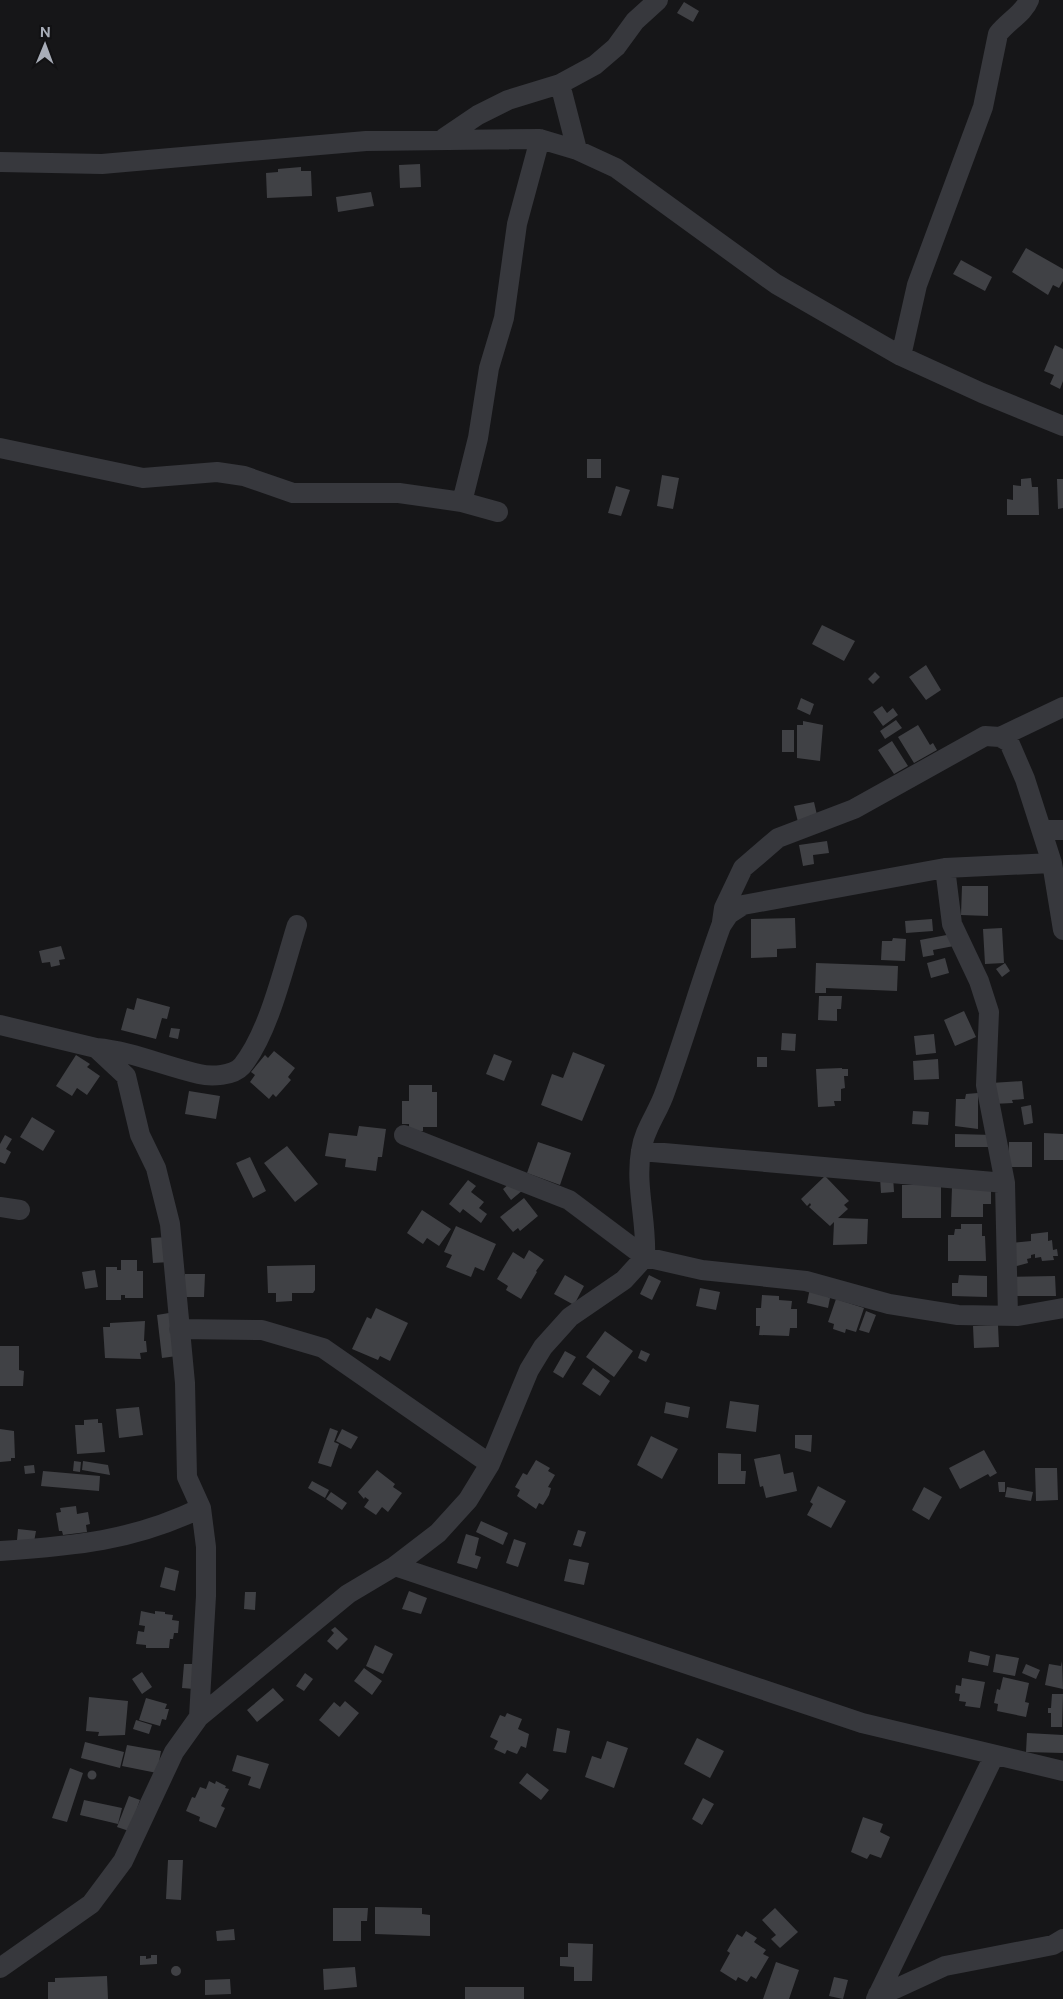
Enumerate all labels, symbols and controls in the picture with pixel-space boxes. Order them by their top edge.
north arrow [20,20,70,70]
text: N [40,24,51,40]

